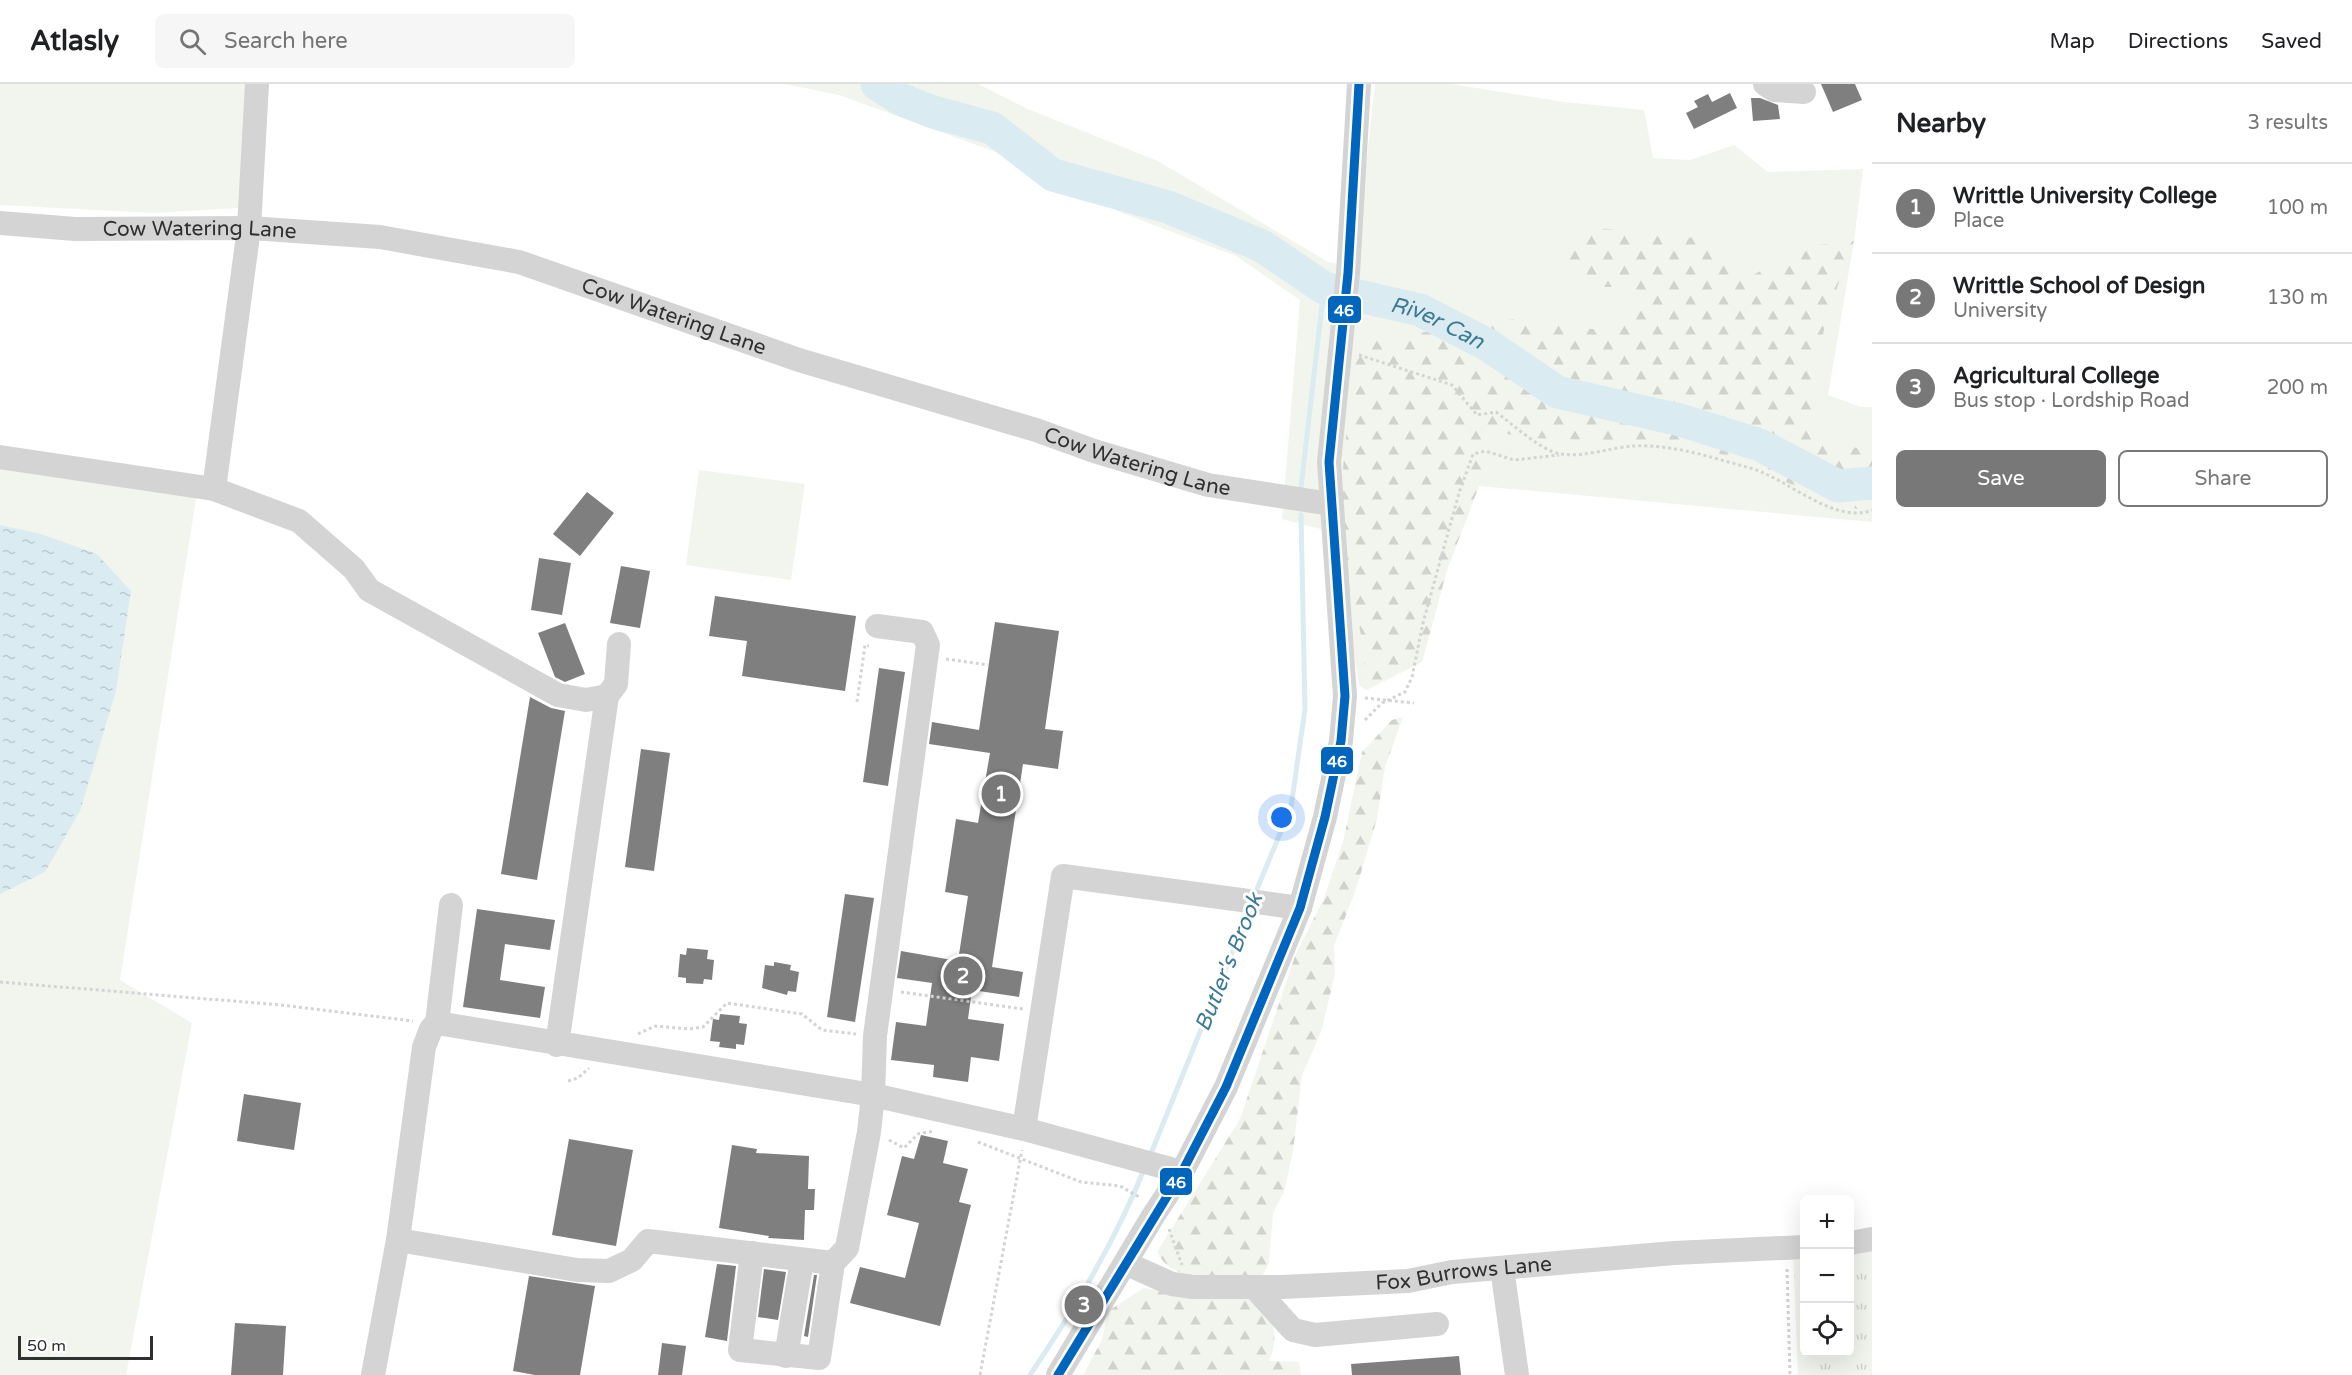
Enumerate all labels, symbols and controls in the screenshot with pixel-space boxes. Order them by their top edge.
search box [155,14,575,68]
text: Atlasly [30,24,119,58]
icon: search [176,25,209,58]
text: Search here [224,28,348,54]
text: Map [2049,29,2095,54]
text: Directions [2128,29,2228,54]
text: Saved [2261,29,2322,54]
text: Nearby [1896,108,1986,139]
text: 3 results [2248,111,2328,135]
text: Writtle University College [1953,183,2217,209]
text: 1 [1909,196,1922,220]
text: 100 m [2267,196,2328,220]
text: Place [1953,209,2004,233]
street label: Cow Watering Lane [103,216,298,244]
street label: Cow Watering Lane [578,273,770,361]
text: Writtle School of Design [1953,273,2206,299]
text: 2 [1909,286,1922,310]
text: 130 m [2267,286,2328,310]
water label: River Can [1388,292,1489,355]
line badge: 46 [1327,295,1362,324]
text: University [1953,299,2047,323]
text: 46 [1334,301,1354,321]
text: Agricultural College [1953,363,2159,389]
text: 3 [1909,376,1922,400]
text: 200 m [2267,376,2328,400]
text: Bus stop · Lordship Road [1953,389,2190,413]
street label: Cow Watering Lane [1040,422,1233,501]
button: Save [1896,450,2106,507]
button: Share [2118,450,2328,507]
line badge: 46 [1320,746,1354,775]
text: 46 [1327,752,1347,772]
pin: 1 [982,772,1020,816]
your location [1267,803,1296,832]
water label: Butler's Brook [1189,888,1269,1035]
pin: 2 [944,954,982,998]
line badge: 46 [1159,1167,1193,1196]
text: 46 [1166,1173,1186,1193]
map controls [1800,1195,1854,1357]
button: + [1800,1195,1854,1249]
button: − [1800,1249,1854,1303]
street label: Fox Burrows Lane [1375,1251,1553,1296]
pin: 3 [1064,1282,1104,1328]
button: locate [1800,1303,1854,1357]
scale bar [18,1333,153,1360]
text: 50 m [27,1336,66,1356]

